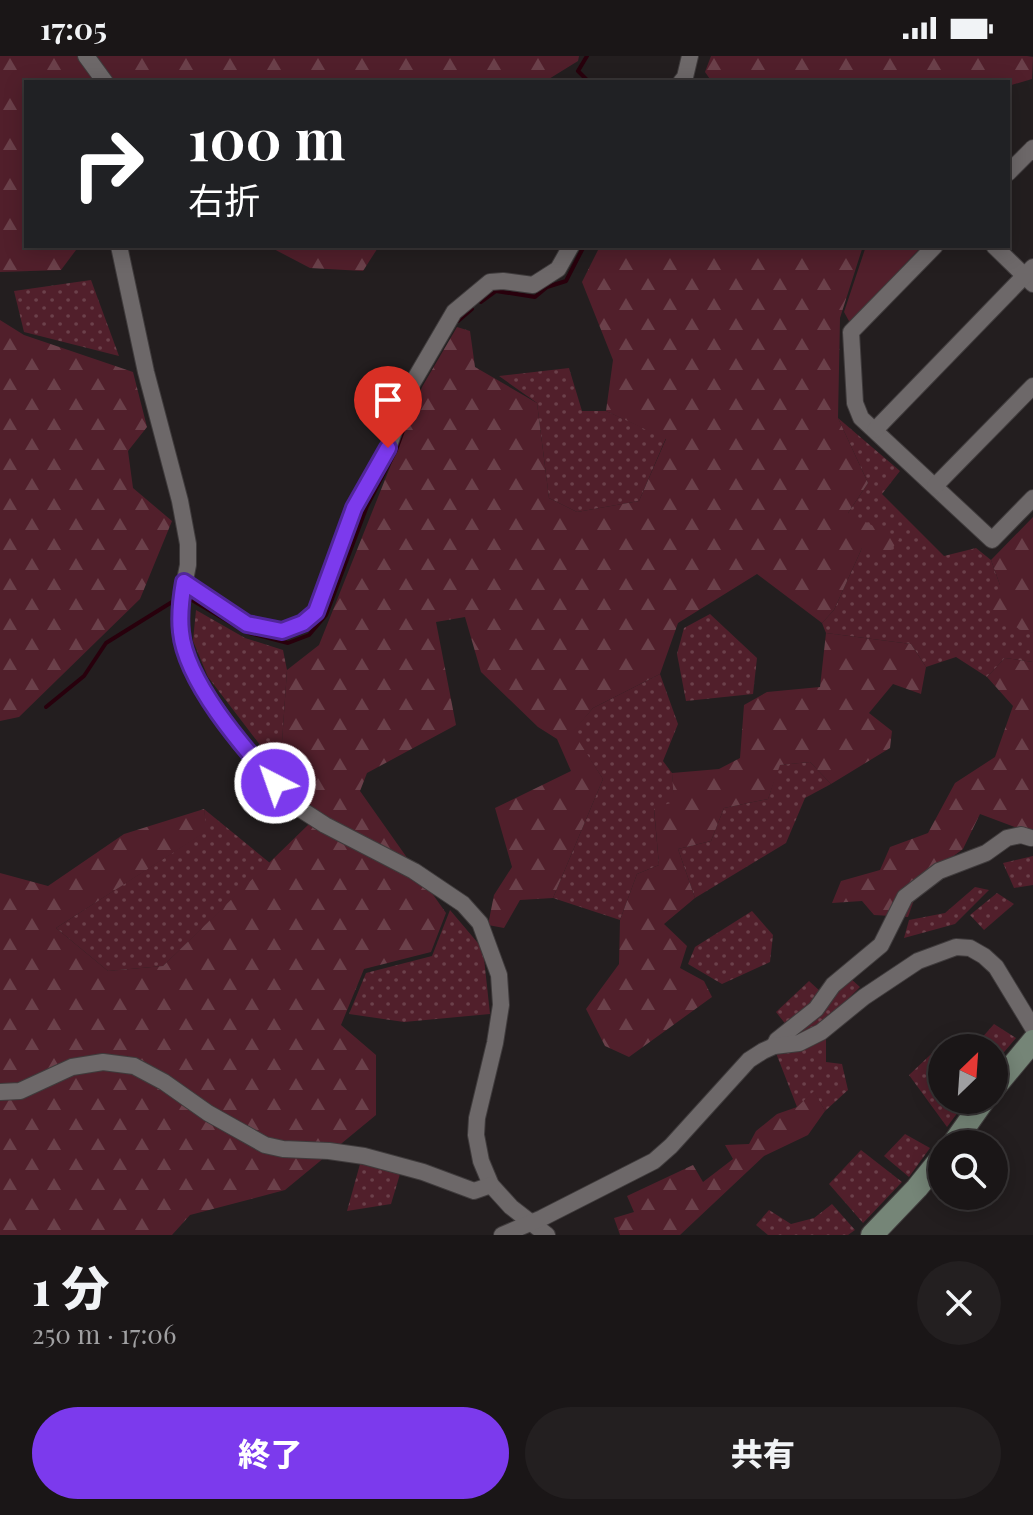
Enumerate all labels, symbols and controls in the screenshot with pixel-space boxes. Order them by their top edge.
text: 17:05 [40,8,107,48]
text: 100 m [188,100,345,175]
icon: right [56,112,160,216]
text: 右折 [188,175,260,223]
pin [354,366,422,448]
icon: arrive [366,378,410,422]
position arrow [233,741,317,825]
north arrow [928,1034,1008,1114]
map controls [928,1034,1008,1210]
button: search [928,1130,1008,1210]
text: 1 分 [32,1254,110,1318]
button: close [917,1261,1001,1345]
text: 250 m · 17:06 [32,1316,176,1351]
button: 終了 [32,1407,509,1499]
button: 共有 [525,1407,1001,1499]

